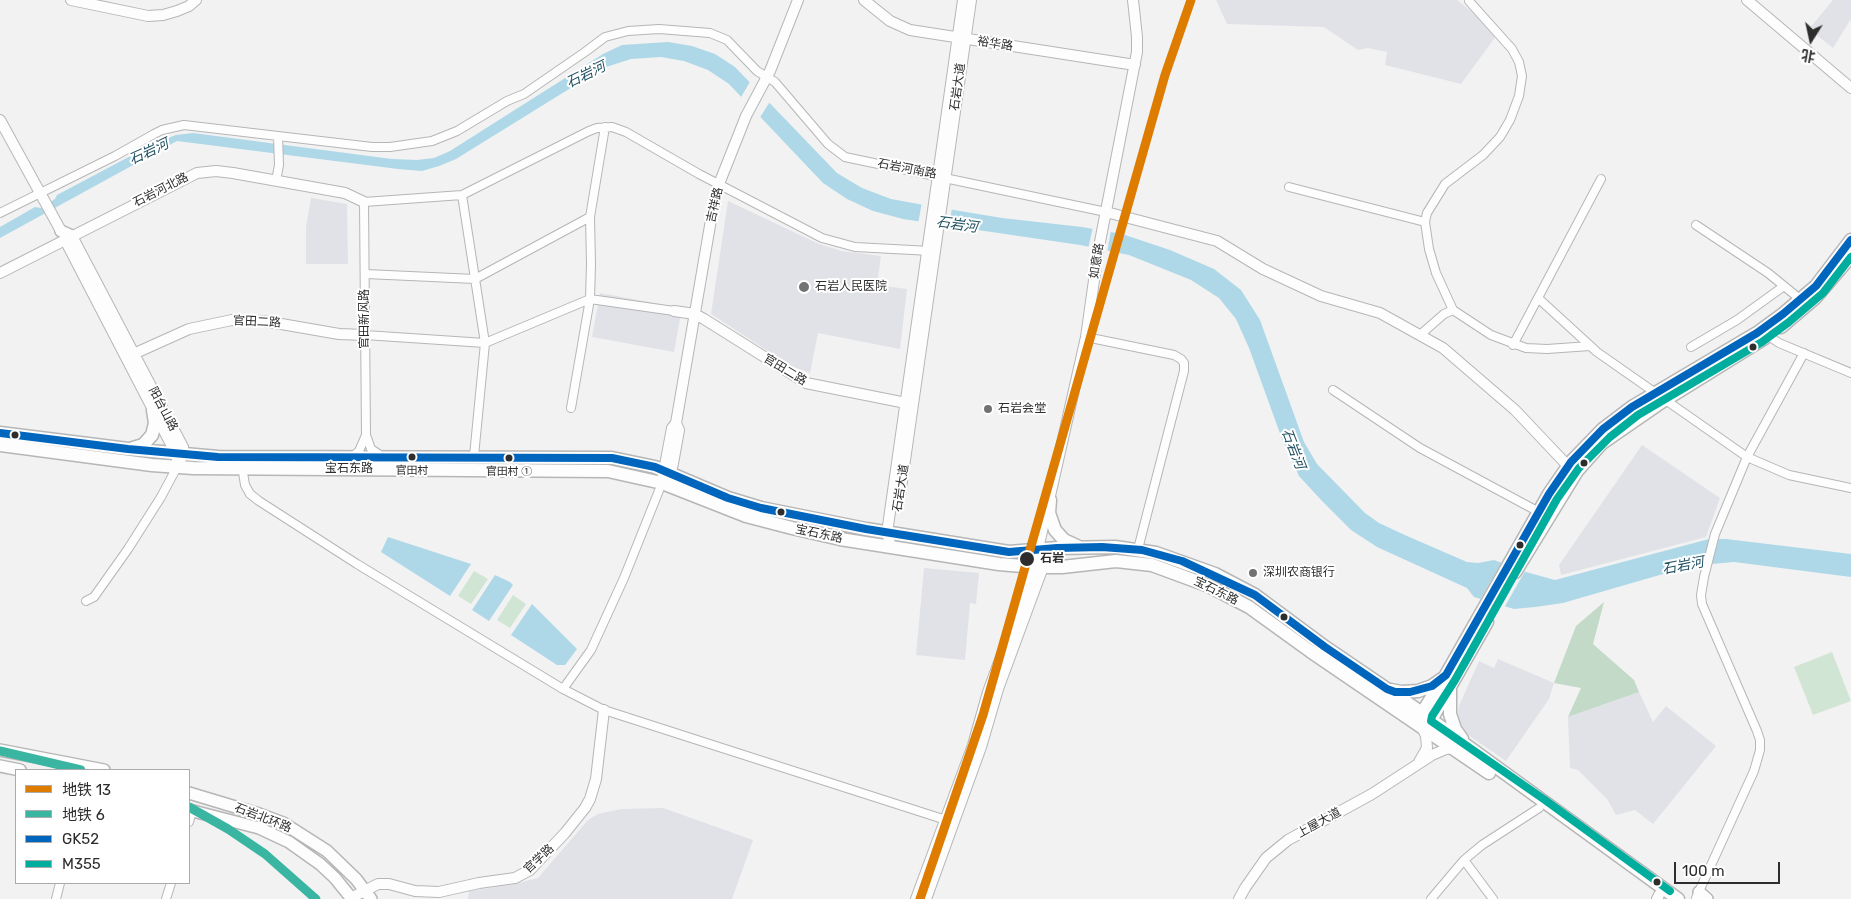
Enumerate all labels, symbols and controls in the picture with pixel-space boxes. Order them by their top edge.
north arrow [1786,15,1836,65]
street label: 裕华路 [976,34,1014,54]
text: 北 [1800,46,1817,65]
water label: 石岩河 [563,58,609,92]
street label: 石岩大道 [948,62,968,112]
water label: 石岩河 [126,136,172,168]
street label: 石岩河南路 [876,156,938,182]
street label: 石岩河北路 [131,170,191,210]
street label: 吉祥路 [704,186,726,224]
water label: 石岩河 [935,214,979,236]
street label: 如意路 [1087,242,1107,280]
marker: 石岩人民医院 [797,280,811,294]
place label: 石岩人民医院 [815,280,887,294]
street label: 官田新风路 [358,289,372,349]
street label: 官田二路 [233,314,281,330]
unlabelled marker [1748,342,1758,352]
street label: 官田二路 [761,351,809,389]
street label: 阳台山路 [145,384,181,434]
place label: 石岩会堂 [998,402,1046,416]
marker: 石岩会堂 [982,403,994,415]
water label: 石岩河 [1278,426,1308,472]
unlabelled marker [10,430,20,440]
marker: 官田村 [407,452,417,462]
marker: 官田村 ① [504,453,514,463]
unlabelled marker [1579,458,1589,468]
street label: 宝石东路 [325,462,373,476]
street label: 石岩大道 [890,463,912,513]
place label: 官田村 [396,464,428,478]
place label: 官田村 ① [486,465,532,479]
unlabelled marker [776,507,786,517]
street label: 宝石东路 [794,522,844,546]
unlabelled marker [1515,540,1525,550]
marker: 石岩 [1018,550,1036,568]
place label: 石岩 [1040,552,1064,566]
water label: 石岩河 [1661,554,1705,578]
place label: 深圳农商银行 [1263,566,1335,580]
marker: 深圳农商银行 [1247,567,1259,579]
street label: 宝石东路 [1191,574,1241,608]
unlabelled marker [1279,612,1289,622]
legend [15,769,190,884]
text: 地铁 13 [62,781,111,799]
street label: 石岩北环路 [232,801,294,835]
street label: 上屋大道 [1295,805,1343,841]
text: 地铁 6 [62,806,105,824]
text: GK52 [62,830,99,848]
street label: 官学路 [521,841,557,877]
scale bar [1676,852,1782,884]
text: M355 [62,855,101,873]
text: 100 m [1682,862,1724,880]
unlabelled marker [1652,877,1662,887]

